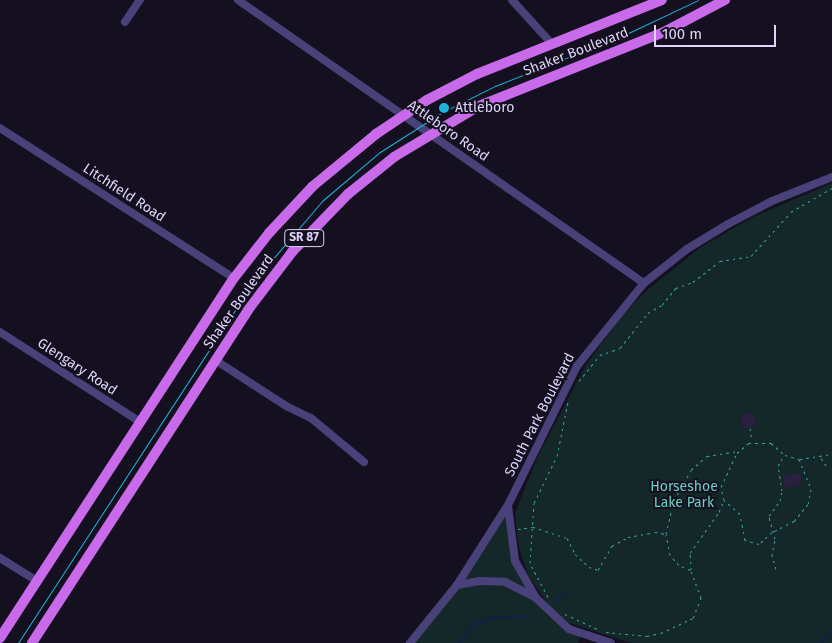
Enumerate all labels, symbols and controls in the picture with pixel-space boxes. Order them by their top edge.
scale bar [657,15,780,47]
street label: Shaker Boulevard [521,24,631,80]
text: 100 m [662,25,702,43]
street label: Attleboro Road [404,97,492,165]
place label: Attleboro [455,100,514,116]
marker: Attleboro [437,101,451,115]
street label: Litchfield Road [80,160,168,226]
road number: SR 87 [284,228,324,248]
street label: Shaker Boulevard [200,252,278,352]
street label: Glengary Road [34,335,120,399]
street label: South Park Boulevard [502,350,578,480]
park label: Horseshoe Lake Park [650,479,718,512]

